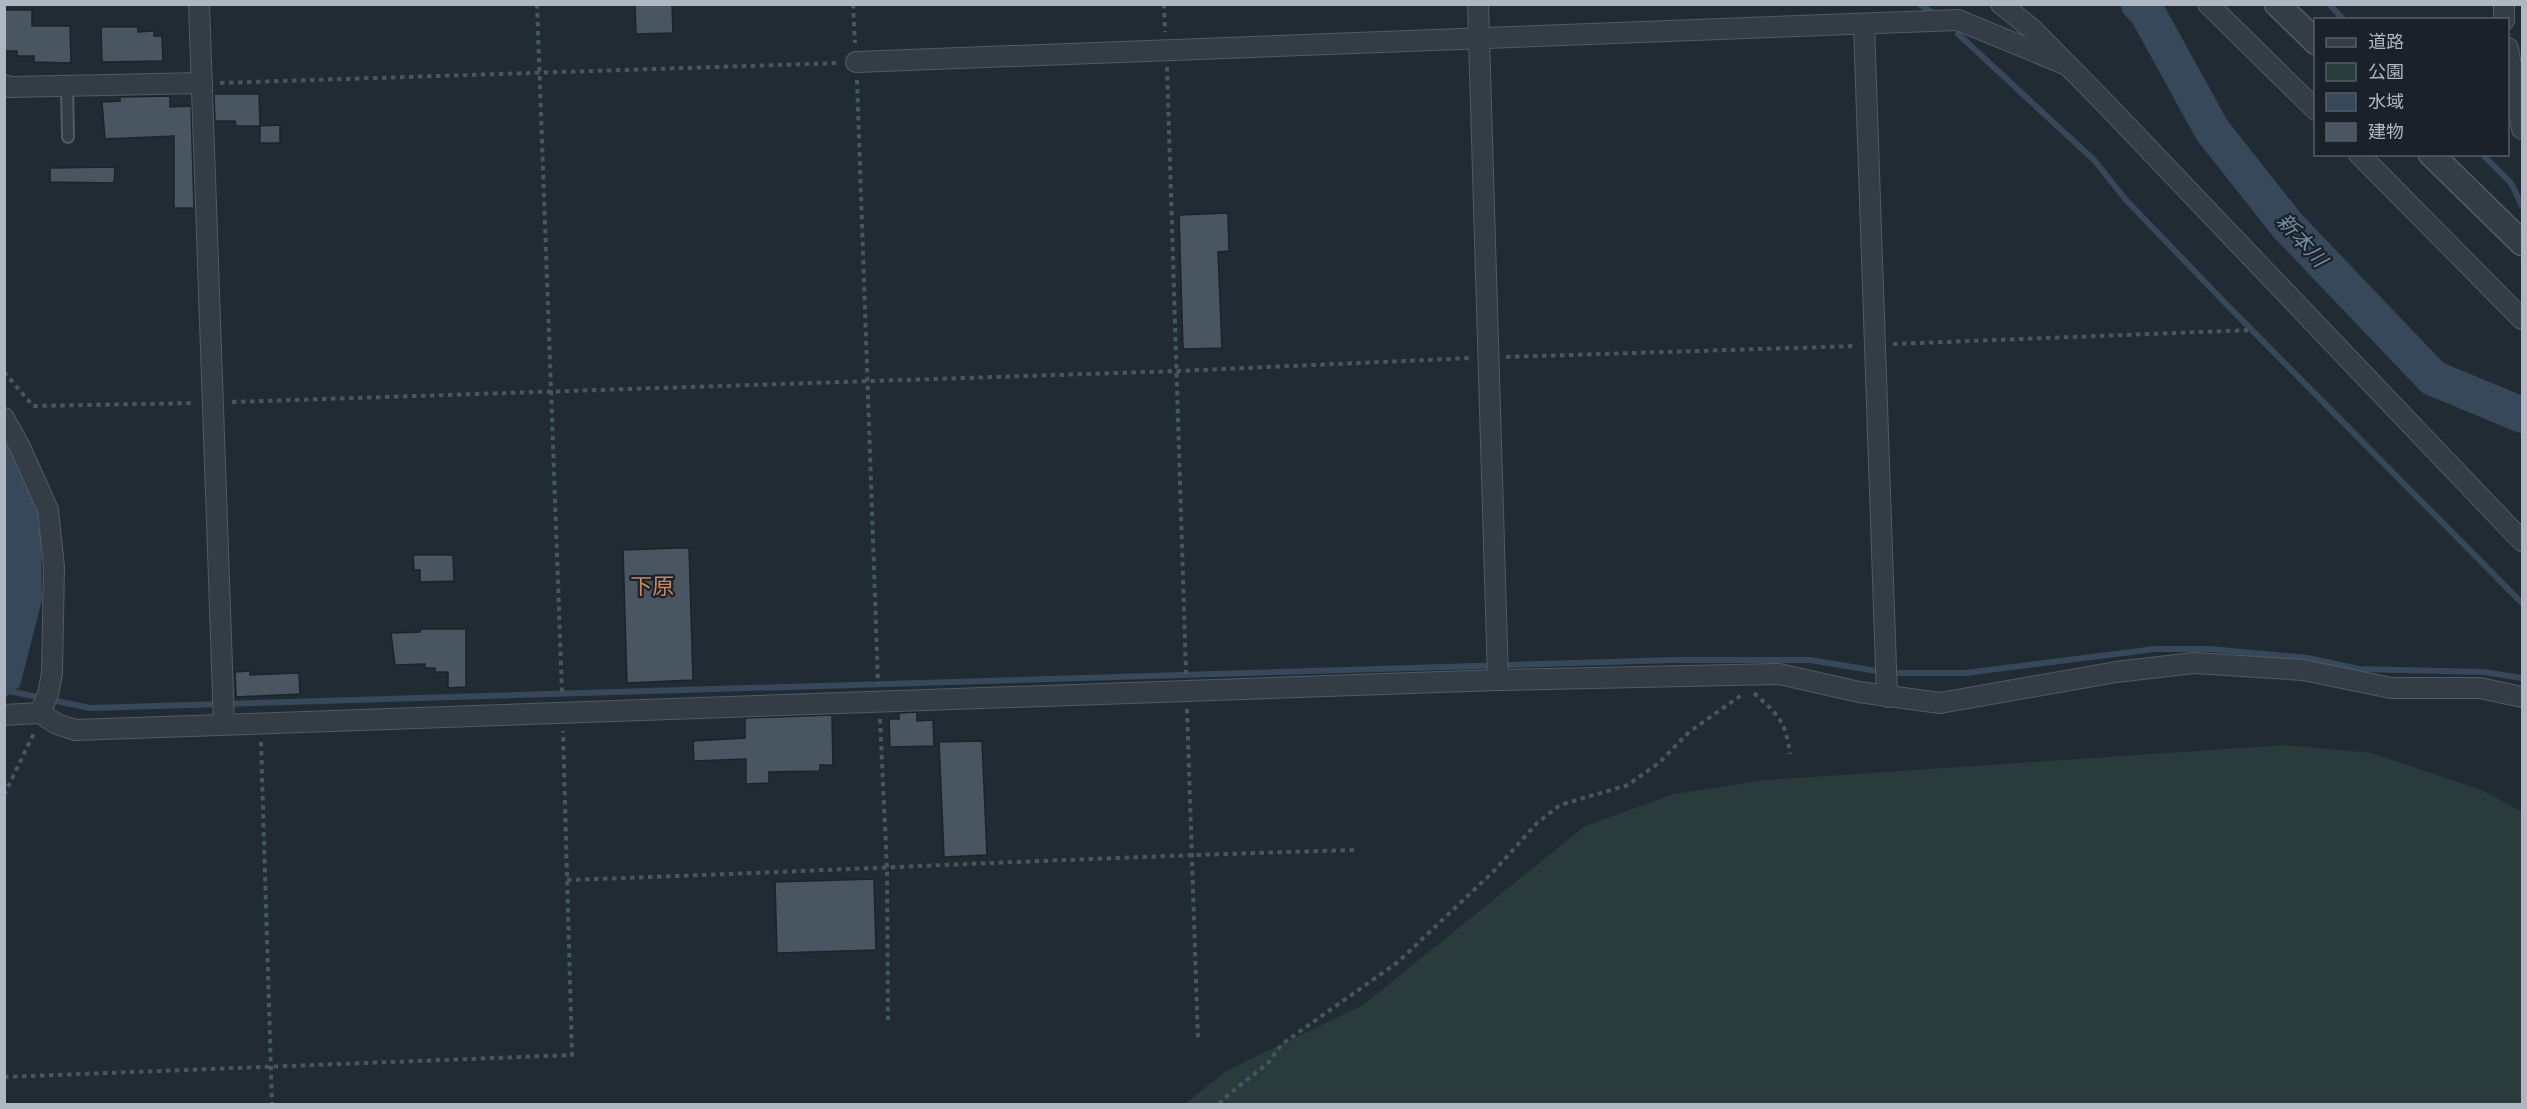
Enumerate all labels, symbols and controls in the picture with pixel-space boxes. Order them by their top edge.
legend [2314,18,2509,156]
text: 道路 [2368,32,2404,52]
text: 公園 [2368,62,2404,82]
text: 水域 [2368,92,2404,112]
text: 建物 [2368,122,2404,142]
water label: 新本川 [2272,209,2333,273]
district label: 下原 [630,574,674,599]

